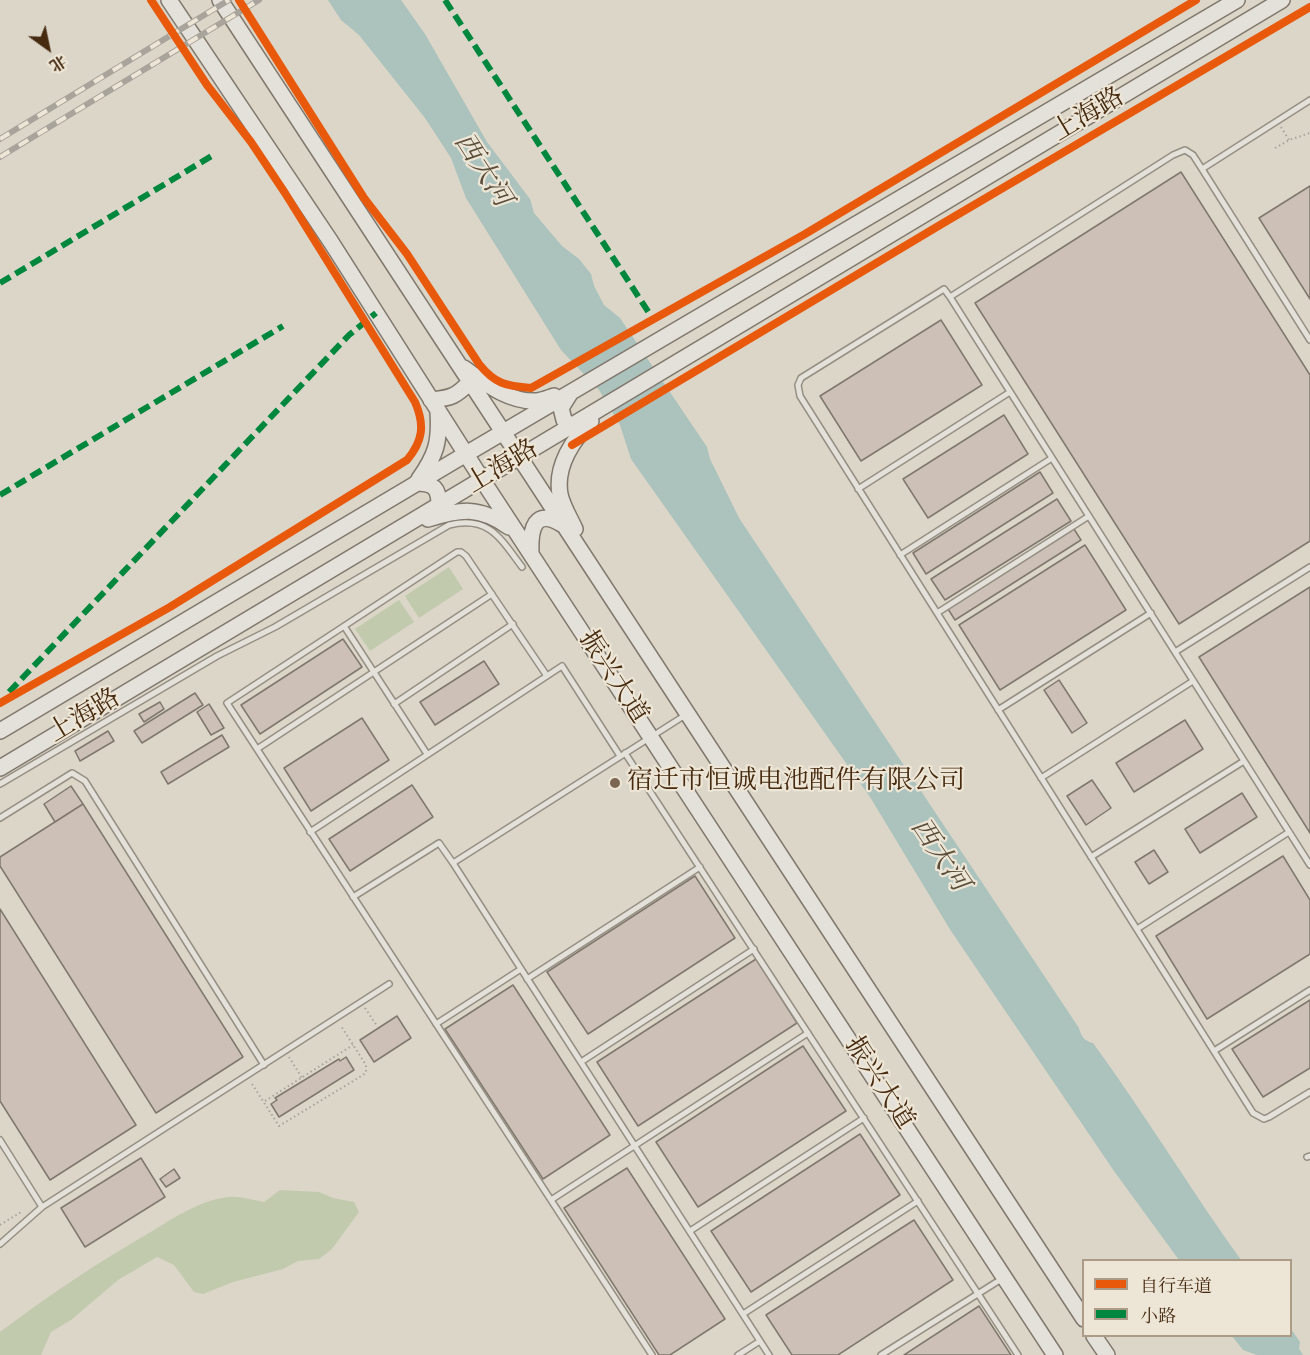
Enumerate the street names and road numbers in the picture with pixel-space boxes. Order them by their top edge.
street label: 上海路 [1048,83,1130,149]
street label: 上海路 [462,435,544,501]
street label: 振兴大道 [571,626,653,730]
street label: 上海路 [44,684,126,750]
street label: 振兴大道 [837,1032,919,1136]

